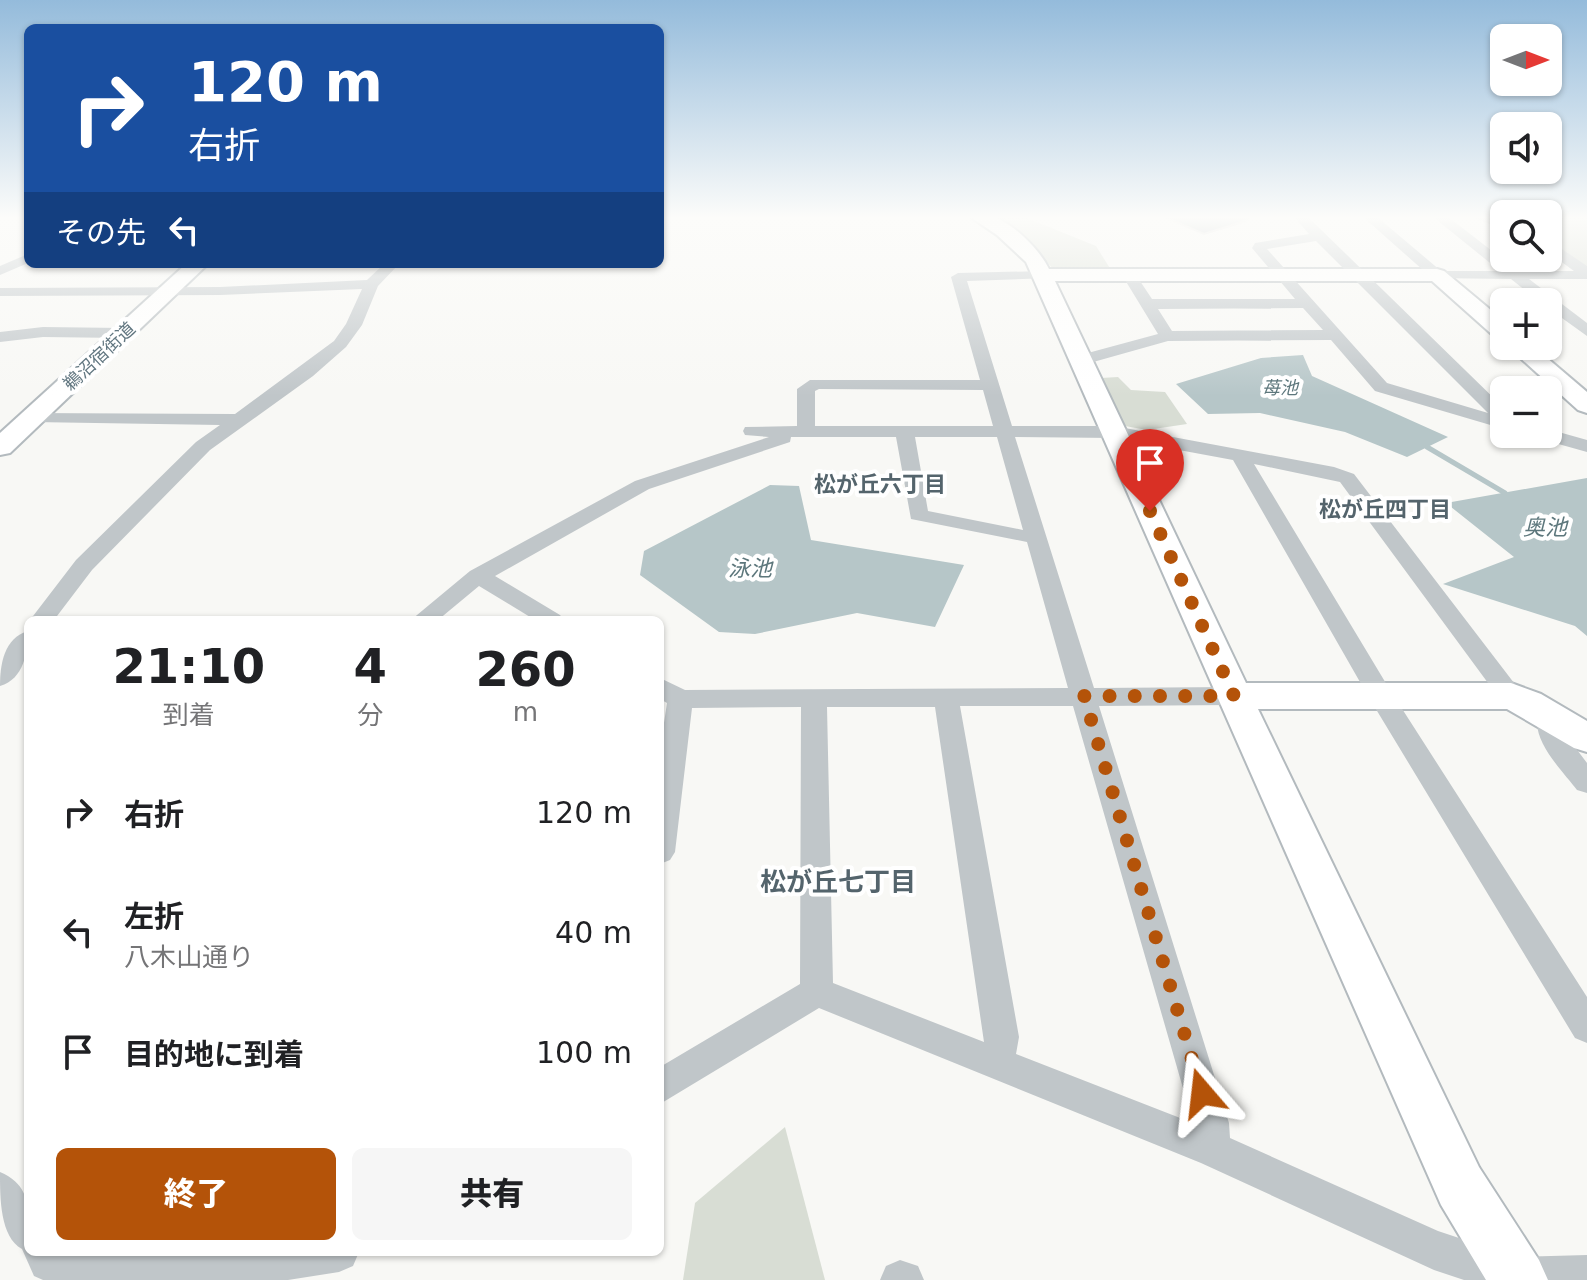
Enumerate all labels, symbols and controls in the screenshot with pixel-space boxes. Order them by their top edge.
north arrow [1490,24,1562,96]
map controls [1490,24,1562,448]
text: 120 m [188,49,383,114]
icon: right [56,56,160,160]
button: sound [1490,112,1562,184]
text: 右折 [188,125,260,166]
button: search [1490,200,1562,272]
icon: left [162,208,206,252]
text: その先 [56,215,146,250]
button: + [1490,288,1562,360]
street label: 鵜沼宿街道 [59,318,139,394]
button: − [1490,376,1562,448]
water label: 苺池 [1262,377,1300,398]
pin [1116,429,1184,511]
icon: arrive [1128,441,1172,485]
district label: 松が丘六丁目 [814,472,946,497]
district label: 松が丘四丁目 [1319,497,1451,522]
water label: 奥池 [1523,515,1569,540]
water label: 泳池 [728,556,774,581]
text: 21:10 [112,638,265,694]
text: 4 [354,638,387,694]
text: 260 [475,641,576,697]
text: m [513,697,538,727]
text: 到着 [163,700,215,730]
text: 分 [357,700,383,730]
icon: right [56,790,100,834]
text: 120 m [536,795,632,830]
text: 右折 [124,797,184,832]
district label: 松が丘七丁目 [760,867,916,897]
text: 左折 [124,899,184,934]
icon: left [56,910,100,954]
text: 40 m [555,915,632,950]
text: 八木山通り [124,942,254,972]
icon: arrive [56,1030,100,1074]
text: 100 m [536,1035,632,1070]
text: 目的地に到着 [124,1037,304,1072]
position arrow [1160,1051,1244,1135]
button: 終了 [56,1148,336,1240]
button: 共有 [352,1148,632,1240]

